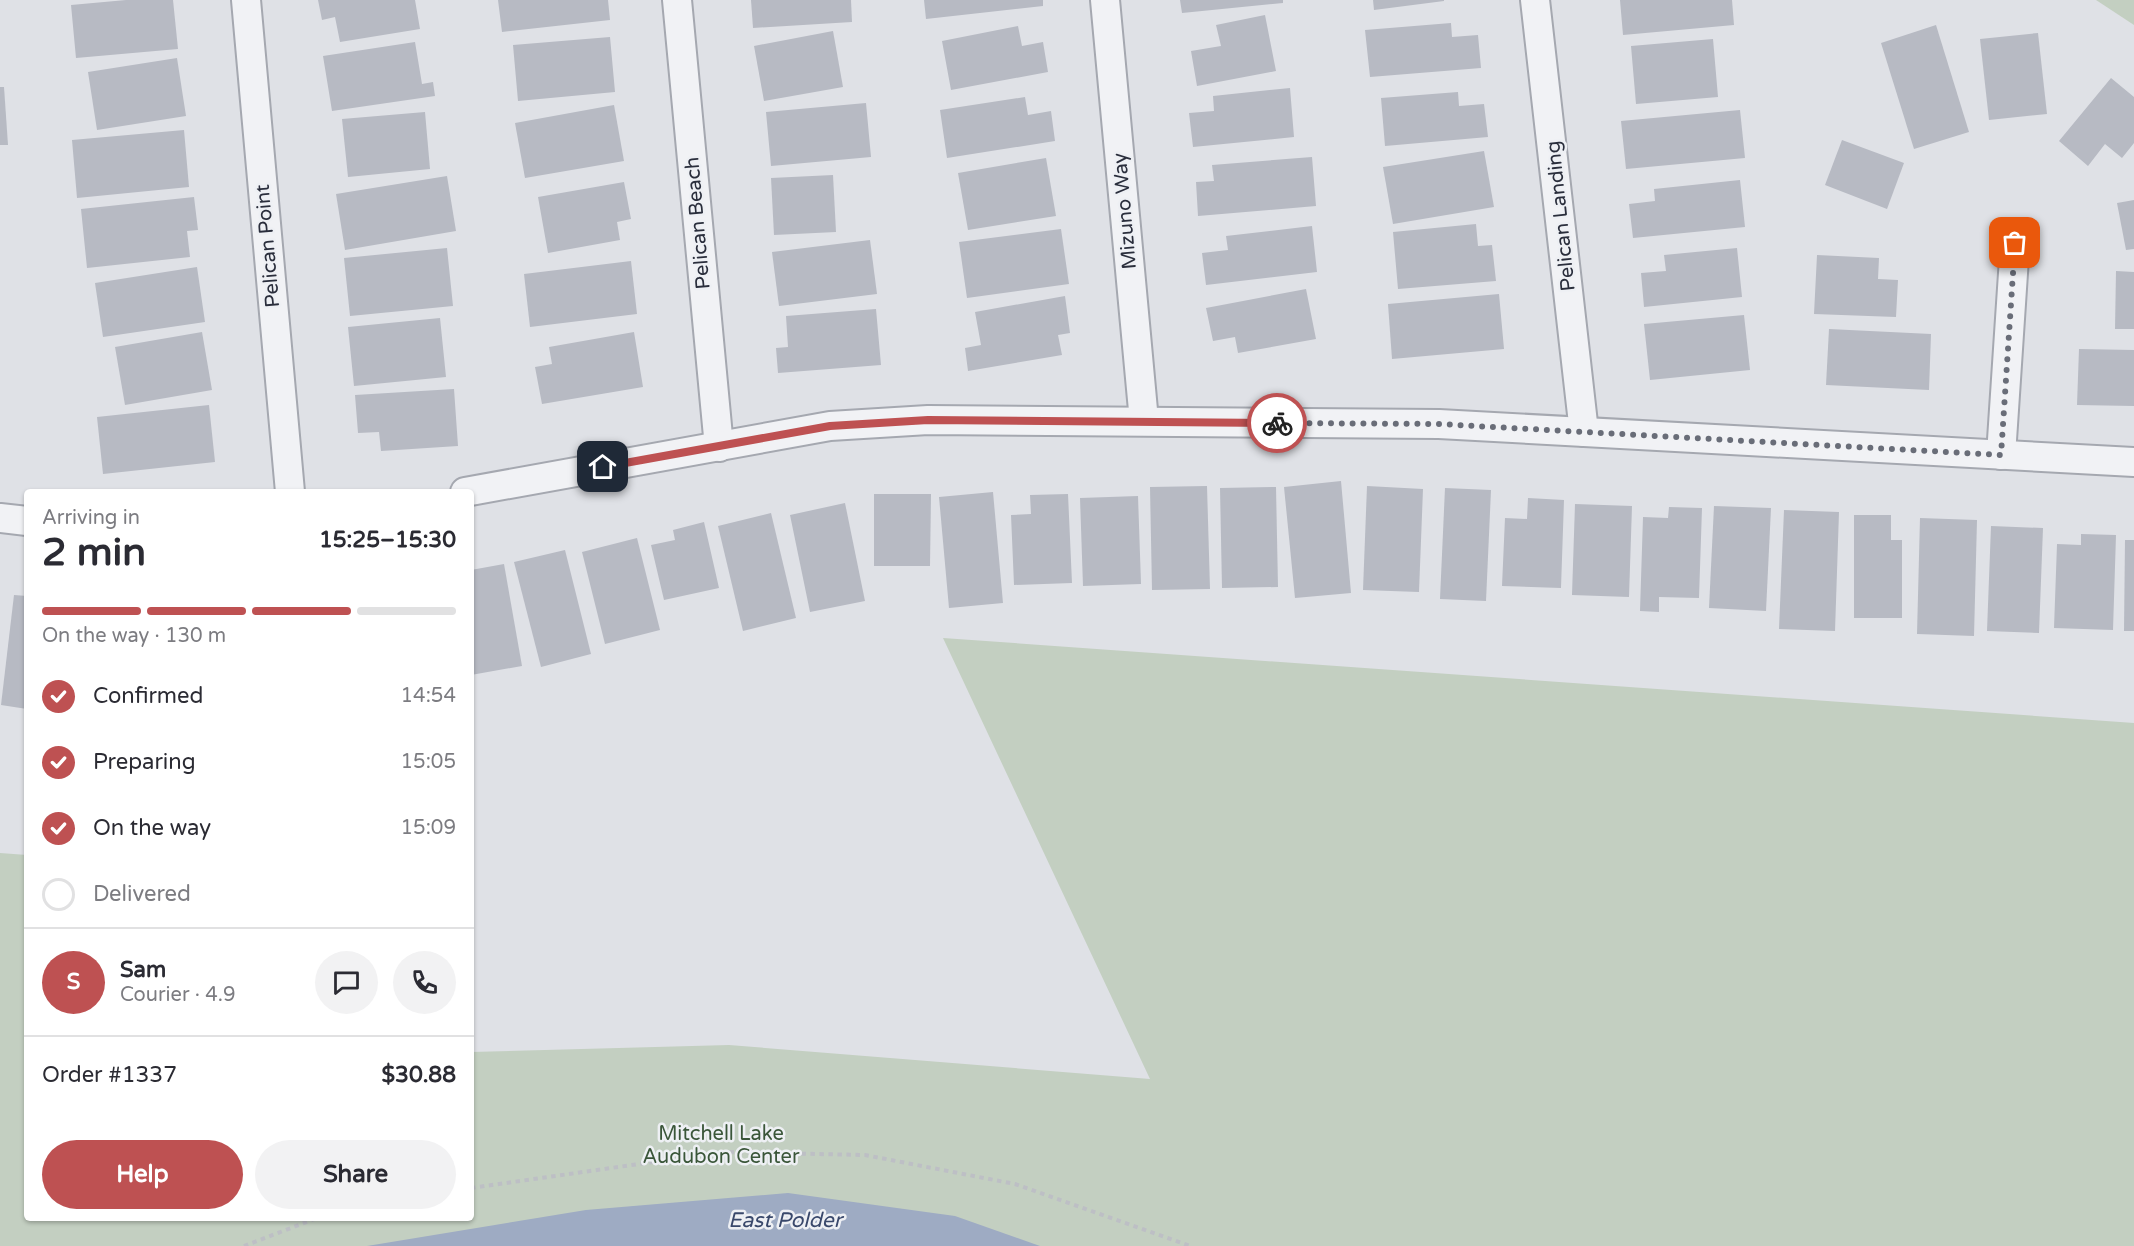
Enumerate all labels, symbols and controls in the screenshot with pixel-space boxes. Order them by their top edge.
street label: Pelican Landing [1541,140,1581,292]
street label: Mizuno Way [1108,151,1142,270]
street label: Pelican Beach [680,156,716,290]
street label: Pelican Point [251,183,285,309]
pin [1989,217,2040,268]
icon: bag [1998,226,2031,259]
courier [1247,393,1307,453]
icon: bike [1261,407,1294,440]
pin [577,441,628,492]
icon: home [586,450,619,483]
text: Arriving in [42,506,140,530]
text: 15:25–15:30 [319,527,456,553]
text: 2 min [42,529,146,576]
text: On the way · 130 m [42,624,226,648]
icon: check [42,680,75,713]
text: Confirmed [93,683,203,709]
text: 14:54 [401,684,456,708]
icon: check [42,746,75,779]
text: Preparing [93,749,196,775]
text: 15:05 [401,750,456,774]
icon: check [42,812,75,845]
text: On the way [93,815,211,841]
text: 15:09 [401,816,456,840]
text: Delivered [93,881,191,907]
button: chat [315,951,378,1014]
button: phone [393,951,456,1014]
text: Sam [120,957,166,983]
text: S [67,969,80,995]
text: Courier · 4.9 [120,983,235,1007]
text: Order #1337 [42,1062,177,1088]
text: $30.88 [382,1062,456,1088]
park label: Mitchell Lake Audubon Center [642,1122,800,1169]
button: Help [42,1140,243,1209]
button: Share [255,1140,456,1209]
water label: East Polder [728,1208,845,1233]

